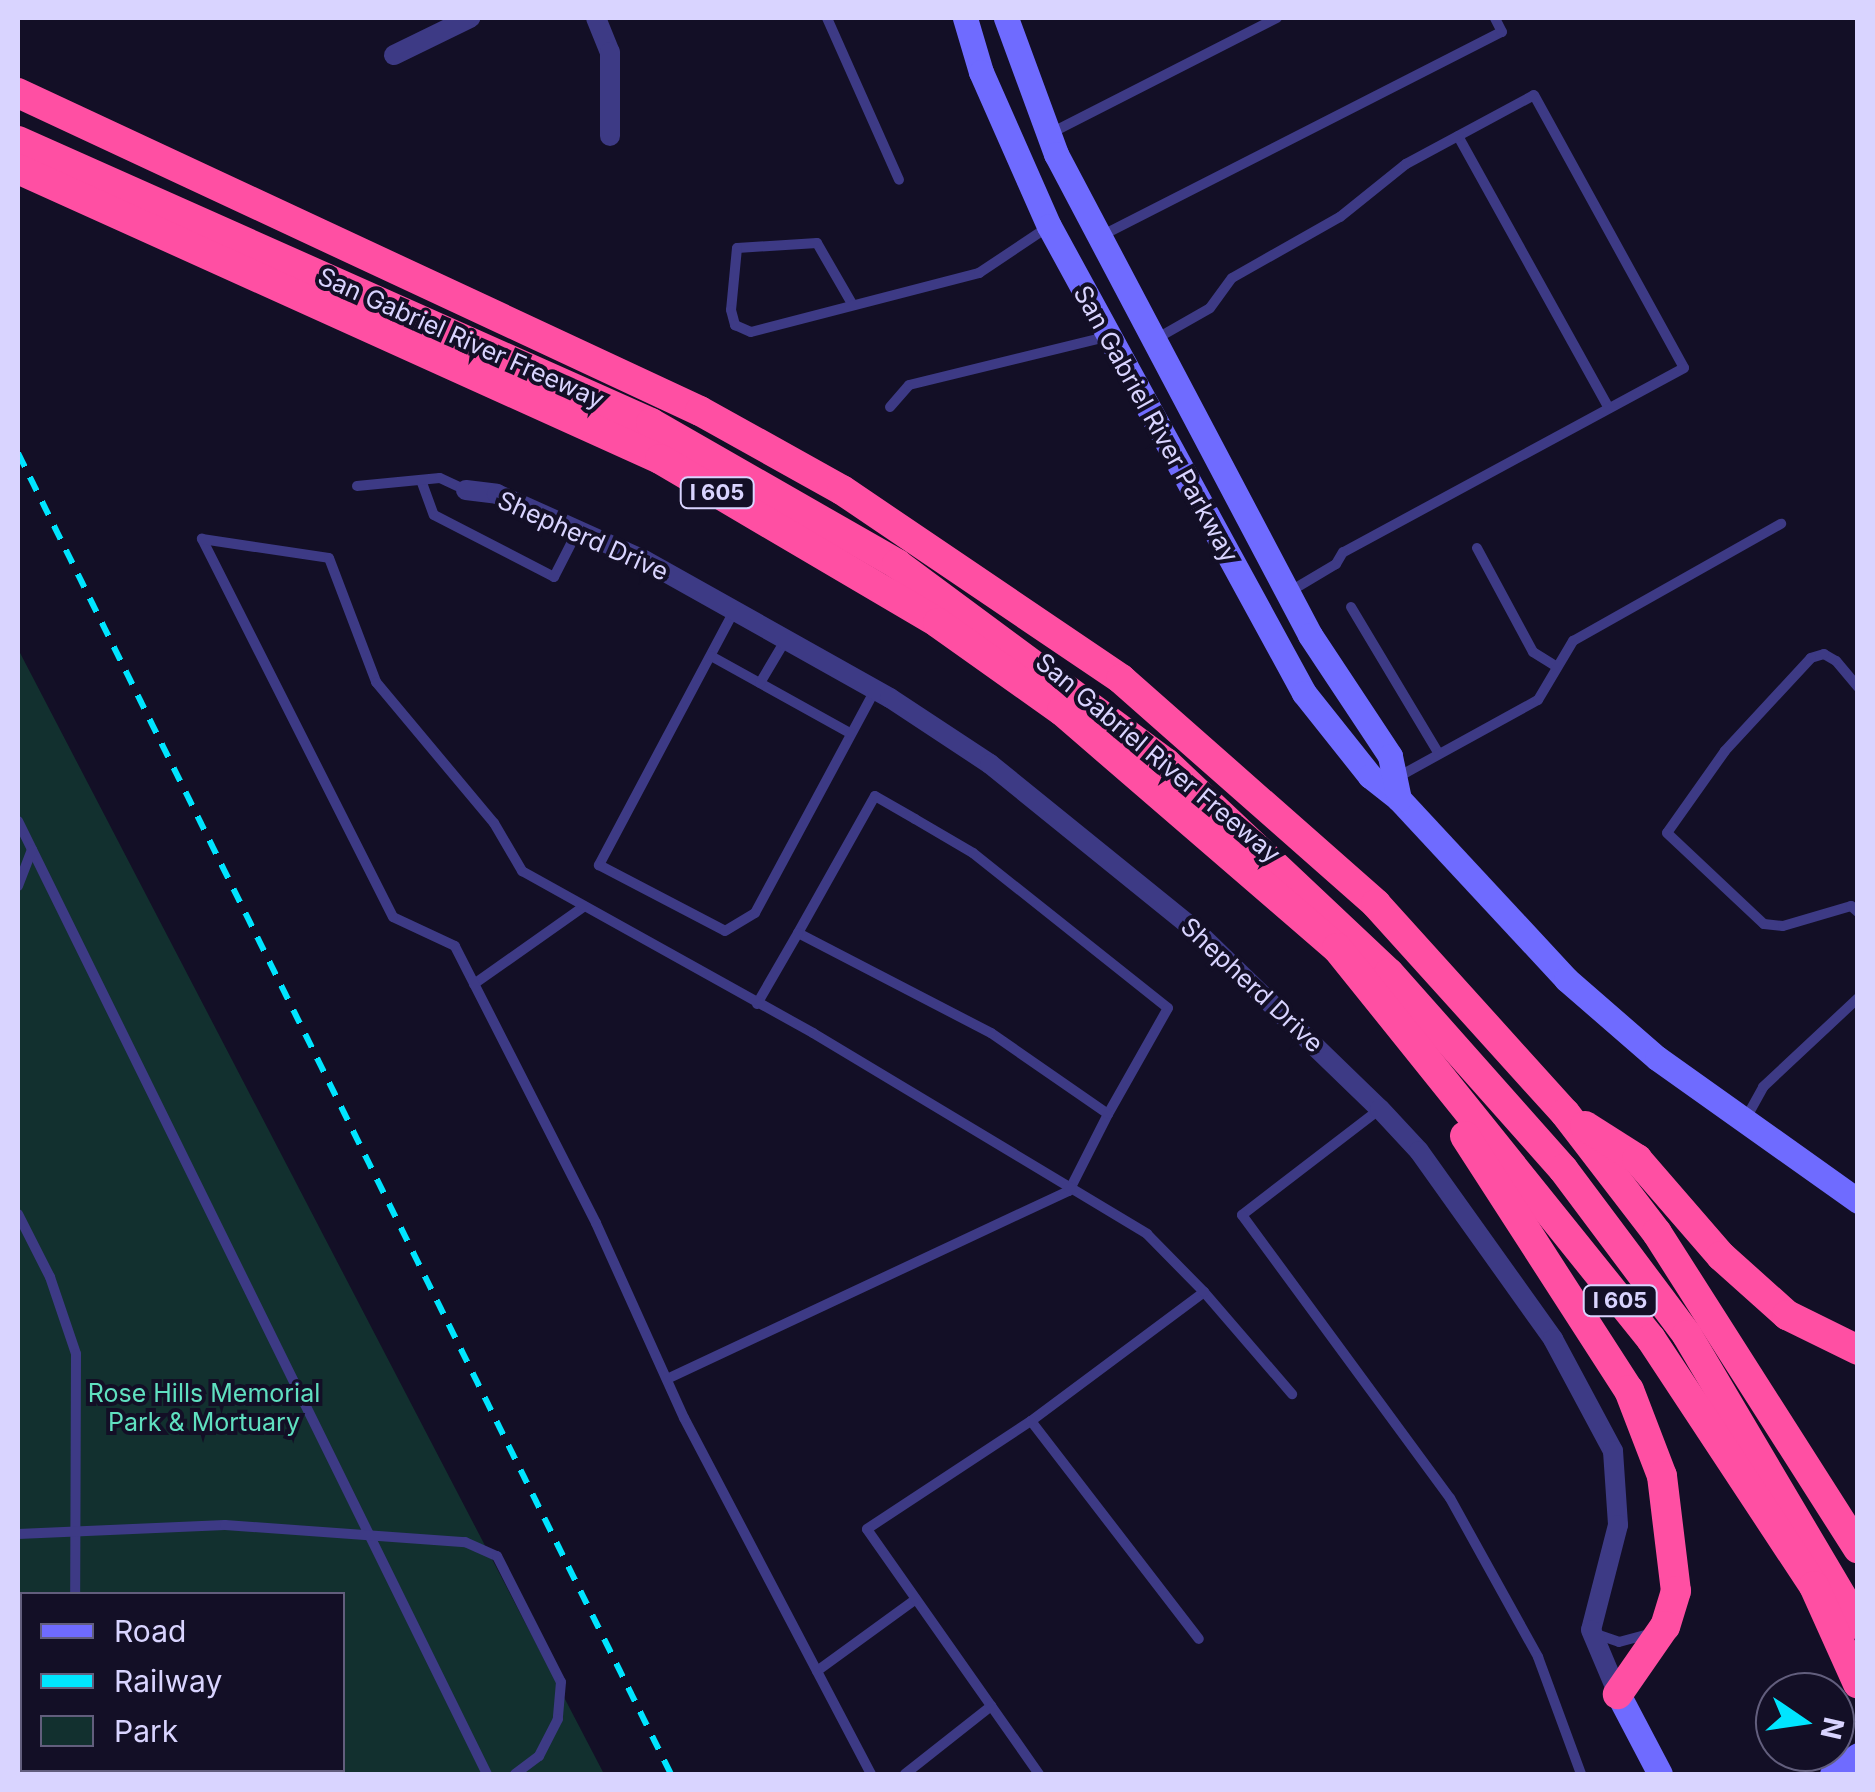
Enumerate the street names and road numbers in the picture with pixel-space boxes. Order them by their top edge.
street label: San Gabriel River Freeway [313,261,609,415]
street label: San Gabriel River Parkway [1067,280,1245,568]
road number: I 605 [680,476,754,510]
street label: Shepherd Drive [493,485,673,587]
street label: San Gabriel River Freeway [1030,647,1286,869]
street label: Shepherd Drive [1175,911,1329,1059]
road number: I 605 [1582,1284,1658,1318]

